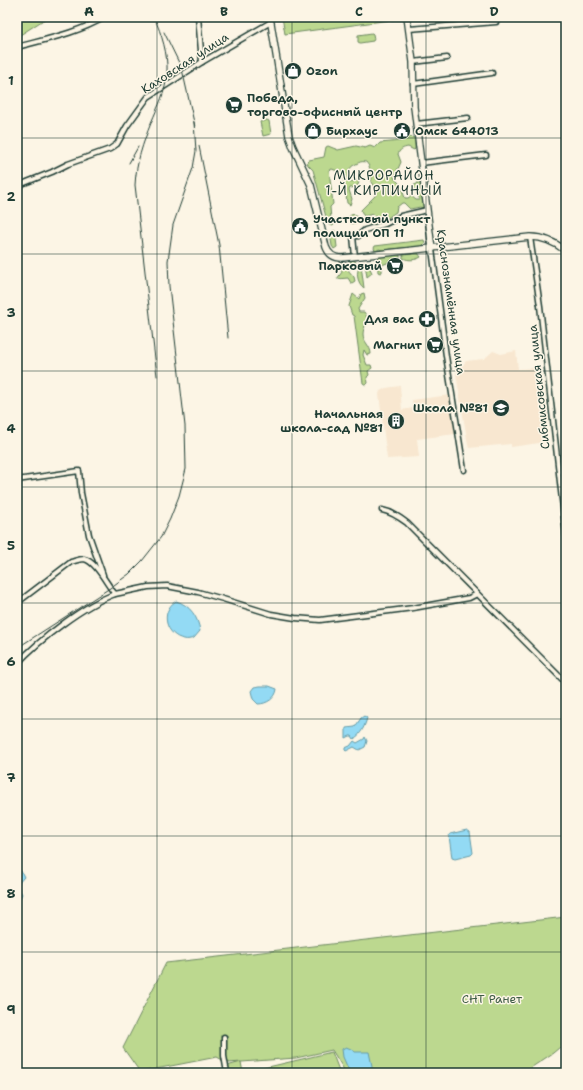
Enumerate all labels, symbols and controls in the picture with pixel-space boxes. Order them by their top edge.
text: A [84,3,94,20]
text: B [220,3,228,20]
text: C [355,3,363,20]
text: D [489,3,499,20]
street label: Каховская улица [138,28,232,97]
shop icon: Ozon [283,61,303,81]
place label: Ozon [306,63,338,79]
text: 1 [8,72,14,89]
place label: Победа, торгово-офисный центр [247,90,402,120]
supermarket icon: Победа, торгово-офисный центр [224,95,244,115]
shop icon: Бирхаус [303,121,323,141]
public building icon: Омск 644013 [392,121,412,141]
place label: Бирхаус [326,123,378,139]
place label: Омск 644013 [415,123,499,139]
district label: МИКРОРАЙОН 1-Й КИРПИЧНЫЙ [325,166,443,199]
text: 2 [6,188,16,205]
place label: Участковый пункт полиции ОП 11 [313,211,431,241]
public building icon: Участковый пункт полиции ОП 11 [290,216,310,236]
street label: Краснознамённая улица [433,228,469,376]
supermarket icon: Парковый [385,256,405,276]
place label: Парковый [318,258,383,274]
text: 3 [6,304,16,321]
pharmacy icon: Для вас [417,309,437,329]
place label: Для вас [364,311,414,327]
street label: Сибмисовская улица [524,323,553,450]
supermarket icon: Магнит [425,335,445,355]
place label: Магнит [373,337,423,353]
school or university icon: Школа №81 [491,398,511,418]
place label: Школа №81 [413,400,488,416]
place label: Начальная школа-сад №81 [280,406,383,436]
building icon: Начальная школа-сад №81 [386,411,406,431]
text: 4 [6,420,16,437]
text: 5 [7,537,15,554]
text: 6 [6,653,16,670]
text: 7 [6,769,16,786]
text: 8 [6,885,16,902]
park label: СНТ Ранет [462,991,523,1007]
text: 9 [6,1001,16,1018]

